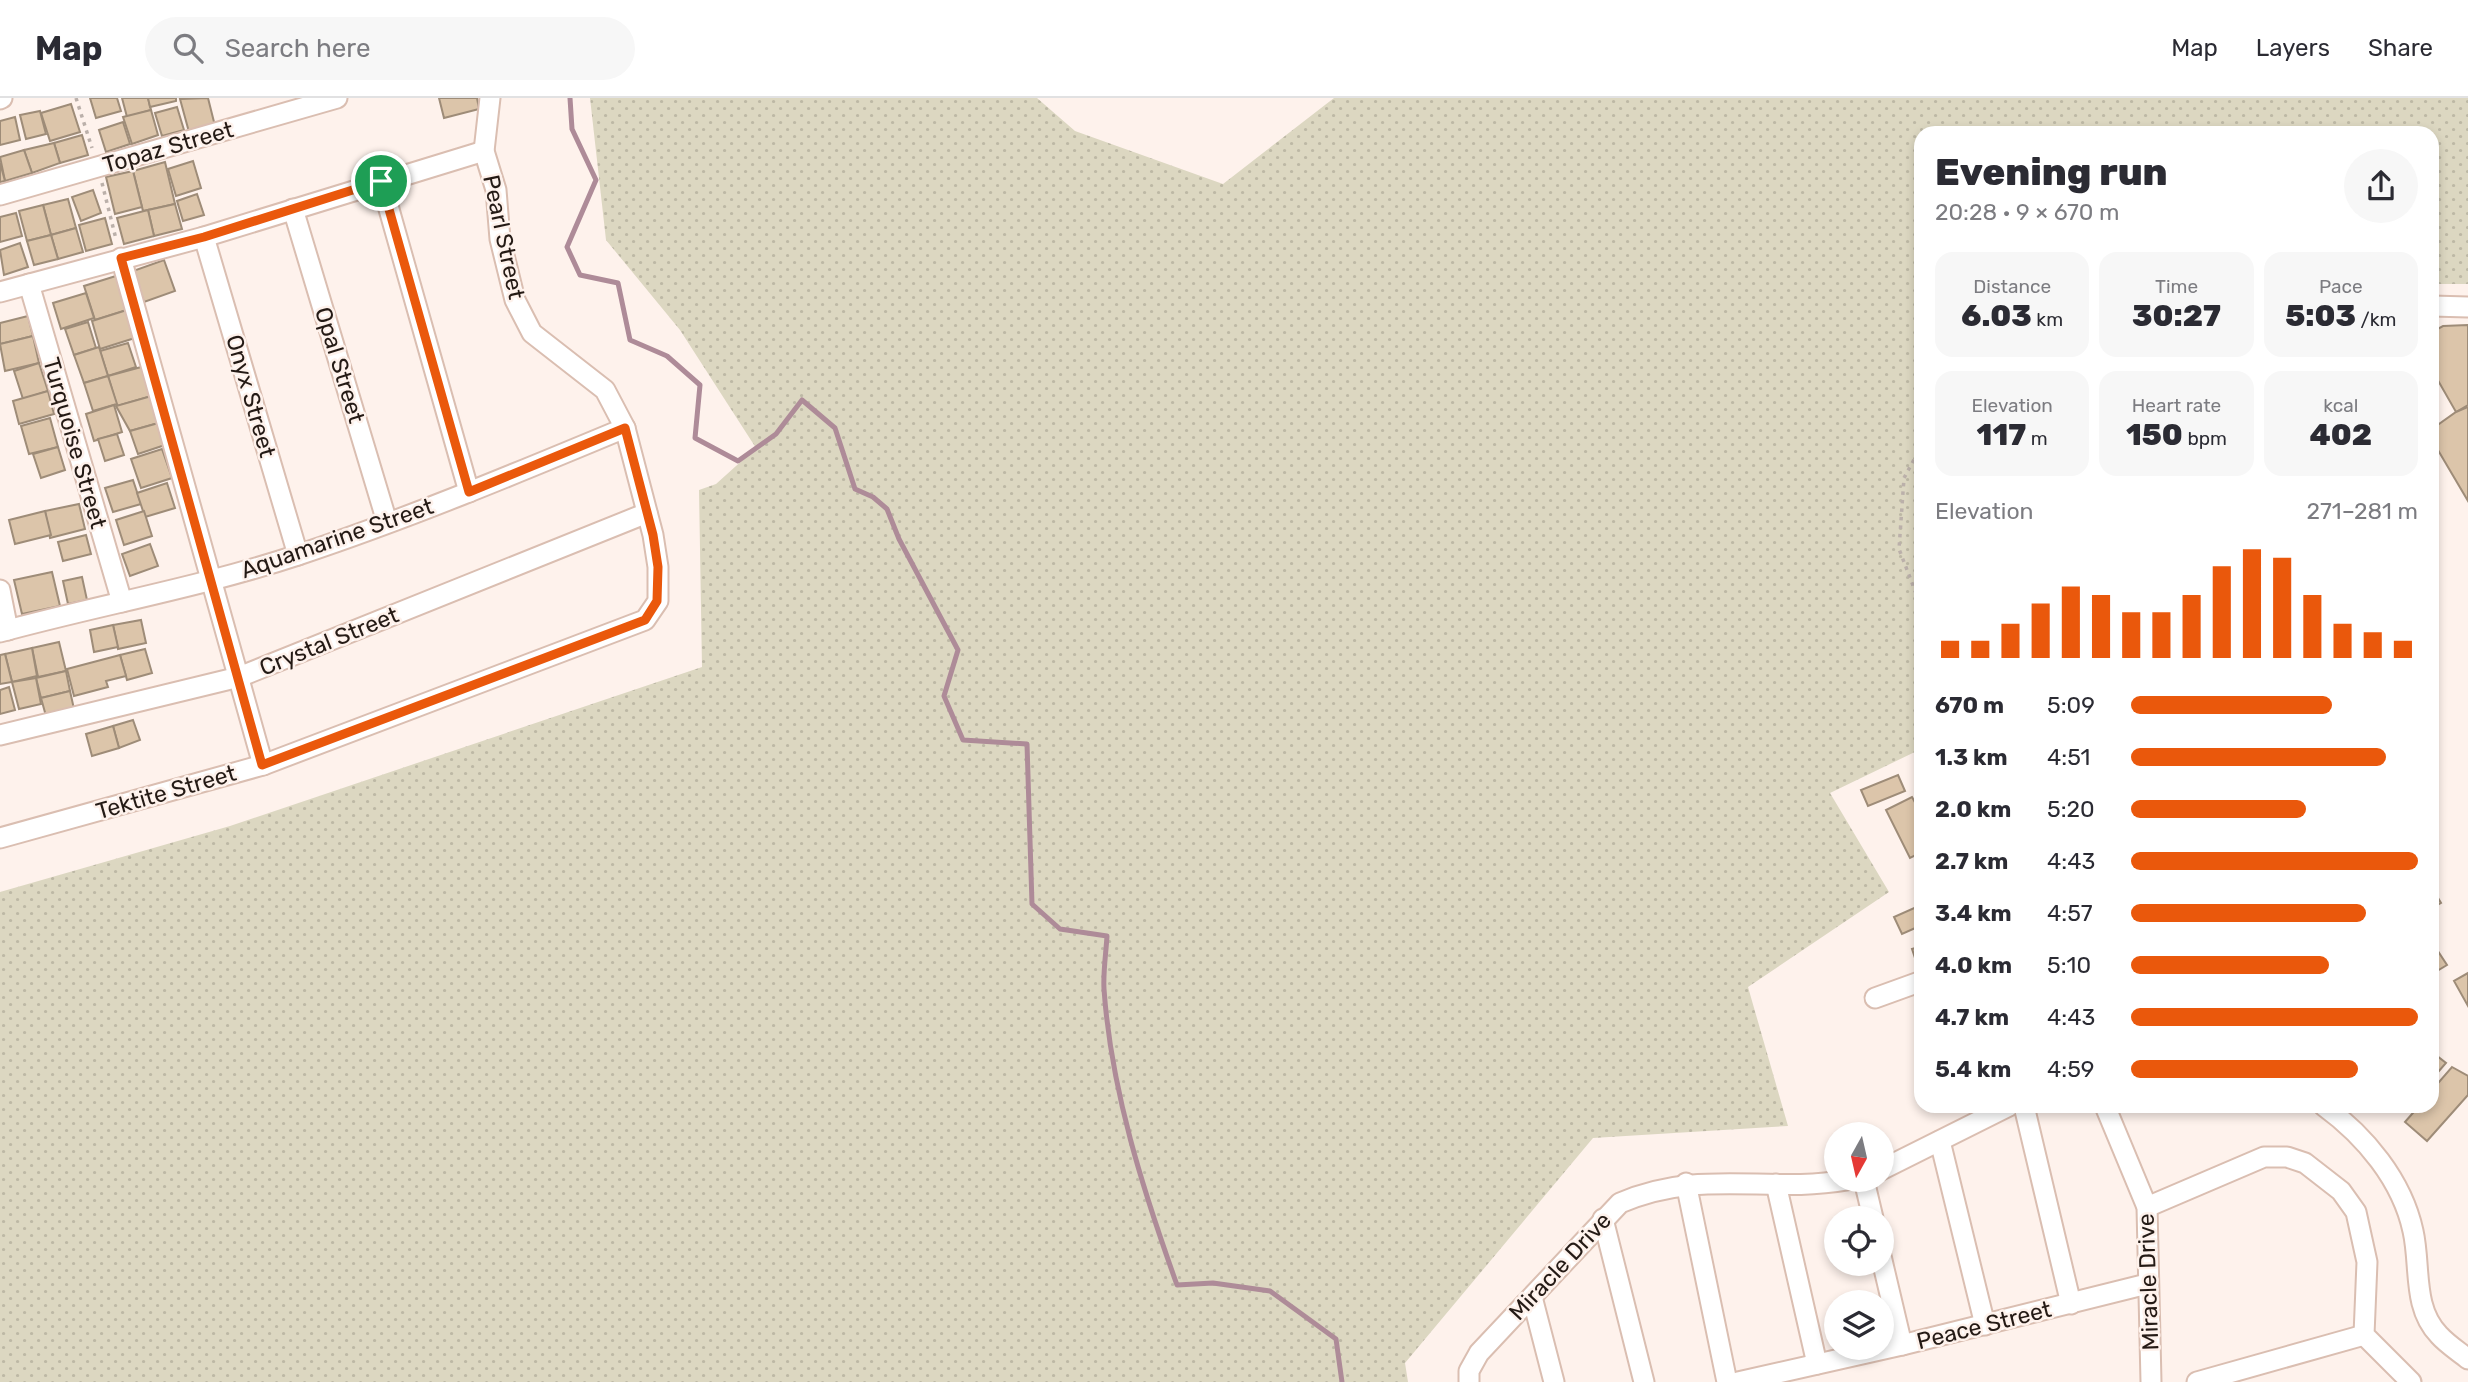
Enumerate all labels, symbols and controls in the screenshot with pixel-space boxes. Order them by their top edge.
search box [145,17,635,80]
text: Map [35,29,103,68]
icon: search [169,29,207,67]
text: Search here [225,33,370,64]
text: Map [2171,34,2218,62]
text: Layers [2256,34,2330,62]
text: Share [2368,34,2433,62]
street label: Topaz Street [99,115,237,179]
text: Evening run [1935,149,2168,195]
button: share [2344,149,2418,223]
pin [351,151,411,211]
icon: arrive [362,162,400,200]
street label: Pearl Street [477,172,531,302]
text: 20:28 · 9 × 670 m [1935,198,2119,226]
text: Distance [1973,275,2051,298]
text: Time [2155,275,2198,298]
text: Pace [2319,275,2363,298]
text: 6.03 [1961,298,2032,334]
text: 30:27 [2132,298,2221,334]
text: 5:03 [2285,298,2356,334]
street label: Opal Street [309,304,371,426]
text: km [2032,308,2063,331]
text: /km [2356,308,2396,331]
street label: Onyx Street [220,331,282,461]
street label: Turquoise Street [37,354,113,532]
text: Elevation [1971,394,2053,417]
text: Heart rate [2132,394,2221,417]
text: kcal [2323,394,2358,417]
text: 117 [1977,417,2026,453]
text: 150 [2126,417,2183,453]
text: 402 [2310,417,2372,453]
text: m [2026,427,2048,450]
text: bpm [2183,427,2227,450]
street label: Aquamarine Street [237,492,437,584]
text: Elevation [1935,497,2034,525]
text: 271–281 m [2307,497,2418,525]
street label: Crystal Street [255,600,403,682]
text: 670 m [1935,691,2004,719]
text: 5:09 [2047,691,2095,719]
text: 1.3 km [1935,743,2008,771]
text: 4:51 [2047,743,2090,771]
street label: Tektite Street [93,759,239,825]
text: 2.0 km [1935,795,2011,823]
text: 5:20 [2047,795,2095,823]
text: 2.7 km [1935,847,2008,875]
text: 4:43 [2047,847,2095,875]
text: 3.4 km [1935,899,2012,927]
text: 4:57 [2047,899,2093,927]
text: 4.0 km [1935,951,2012,979]
text: 5:10 [2047,951,2091,979]
text: 4.7 km [1935,1003,2009,1031]
text: 4:43 [2047,1003,2095,1031]
text: 5.4 km [1935,1055,2011,1083]
text: 4:59 [2047,1055,2094,1083]
north arrow [1824,1122,1894,1192]
map controls [1824,1122,1894,1360]
street label: Miracle Drive [1503,1206,1617,1326]
button: locate [1824,1206,1894,1276]
street label: Miracle Drive [2132,1213,2164,1351]
button: layers [1824,1290,1894,1360]
street label: Peace Street [1914,1295,2054,1355]

